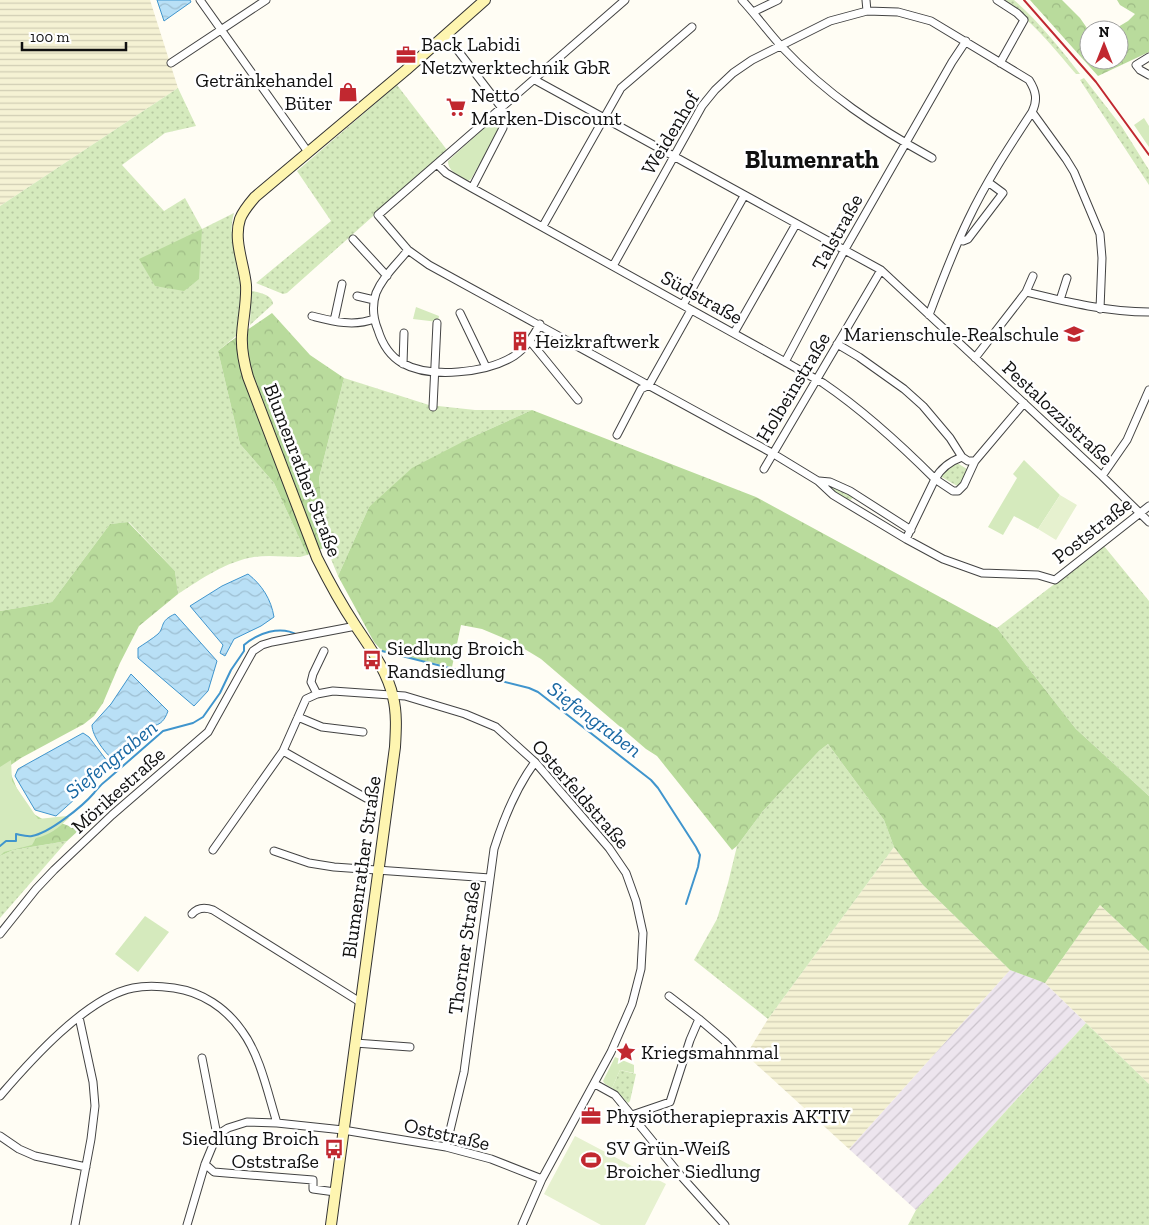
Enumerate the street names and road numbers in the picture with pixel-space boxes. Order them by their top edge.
street label: Weidenhof [636,86,705,179]
street label: Talstraße [806,190,868,274]
street label: Südstraße [657,265,747,329]
street label: Holbeinstraße [751,328,835,446]
street label: Pestalozzistraße [998,356,1118,470]
street label: Blumenrather Straße [259,380,347,560]
street label: Poststraße [1048,492,1136,568]
street label: Osterfeldstraße [527,734,635,854]
street label: Mörikestraße [66,742,170,838]
street label: Blumenrather Straße [336,774,386,960]
street label: Thorner Straße [443,880,485,1016]
street label: Oststraße [402,1112,492,1156]

